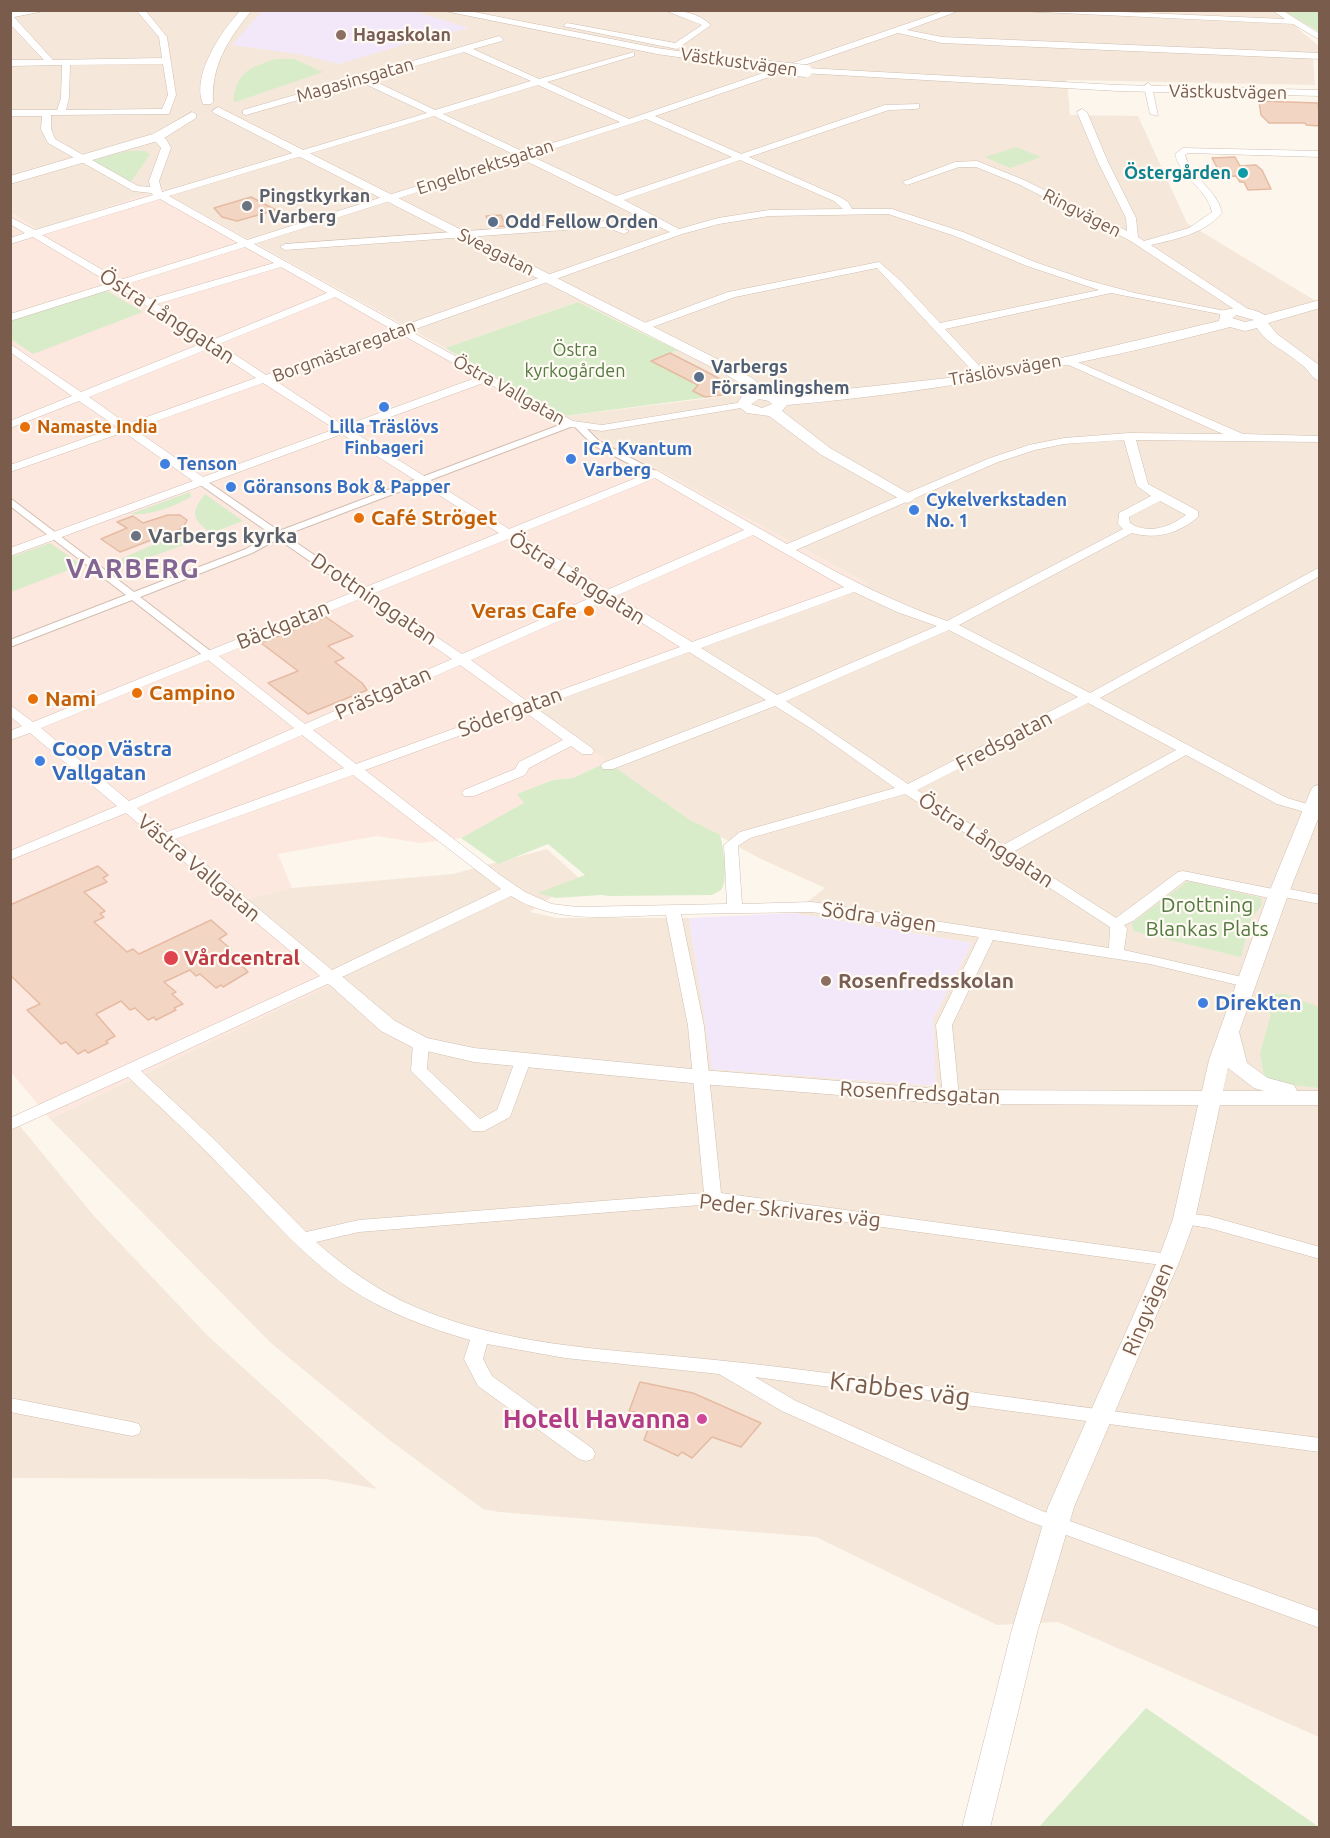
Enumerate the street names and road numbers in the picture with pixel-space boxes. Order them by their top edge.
street label: Västkustvägen [679,43,799,81]
street label: Magasinsgatan [294,53,416,107]
street label: Västkustvägen [1169,80,1287,104]
street label: Engelbrektsgatan [414,135,556,199]
street label: Ringvägen [1039,184,1125,242]
street label: Sveagatan [454,223,538,281]
street label: Östra Långgatan [94,263,240,369]
street label: Borgmästaregatan [269,315,419,387]
street label: Träslövsvägen [947,349,1063,391]
street label: Östra Vallgatan [449,350,569,430]
street label: Östra Långgatan [504,526,650,630]
street label: Drottninggatan [306,548,442,650]
street label: Bäckgatan [233,595,333,655]
street label: Prästgatan [331,661,435,725]
street label: Södergatan [454,682,566,742]
street label: Fredsgatan [952,705,1056,777]
street label: Östra Långgatan [913,787,1059,893]
street label: Västra Vallgatan [132,809,266,927]
street label: Södra vägen [820,896,938,938]
street label: Rosenfredsgatan [839,1076,1001,1110]
street label: Peder Skrivares väg [698,1189,882,1233]
street label: Ringvägen [1117,1259,1179,1359]
street label: Krabbes väg [828,1365,972,1413]

